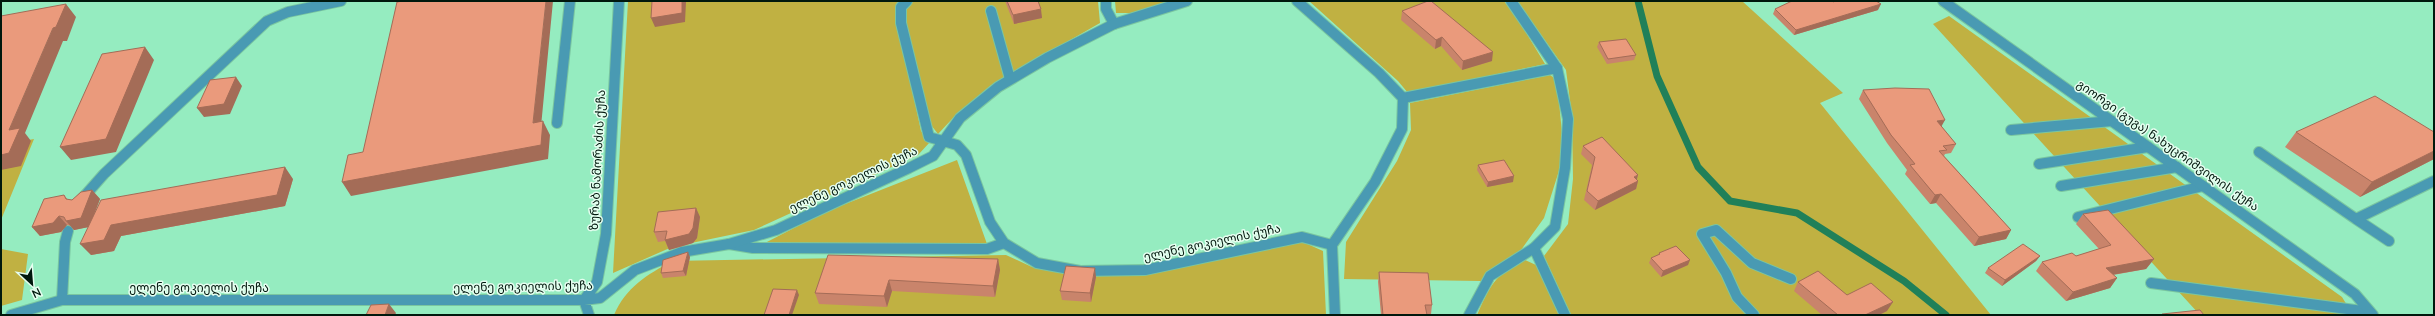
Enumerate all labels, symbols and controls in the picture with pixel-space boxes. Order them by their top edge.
street label: გიორგი (გუგა) ნახუცრიშვილის ქუჩა [2073,76,2262,215]
street label: ზურაბ ნამორაძის ქუჩა [586,89,608,231]
street label: ელენე გოკიელის ქუჩა [787,143,920,216]
street label: ელენე გოკიელის ქუჩა [1142,220,1282,265]
north arrow [12,264,52,304]
street label: ელენე გოკიელის ქუჩა [453,277,593,296]
street label: ელენე გოკიელის ქუჩა [129,280,269,296]
text: N [30,286,43,301]

